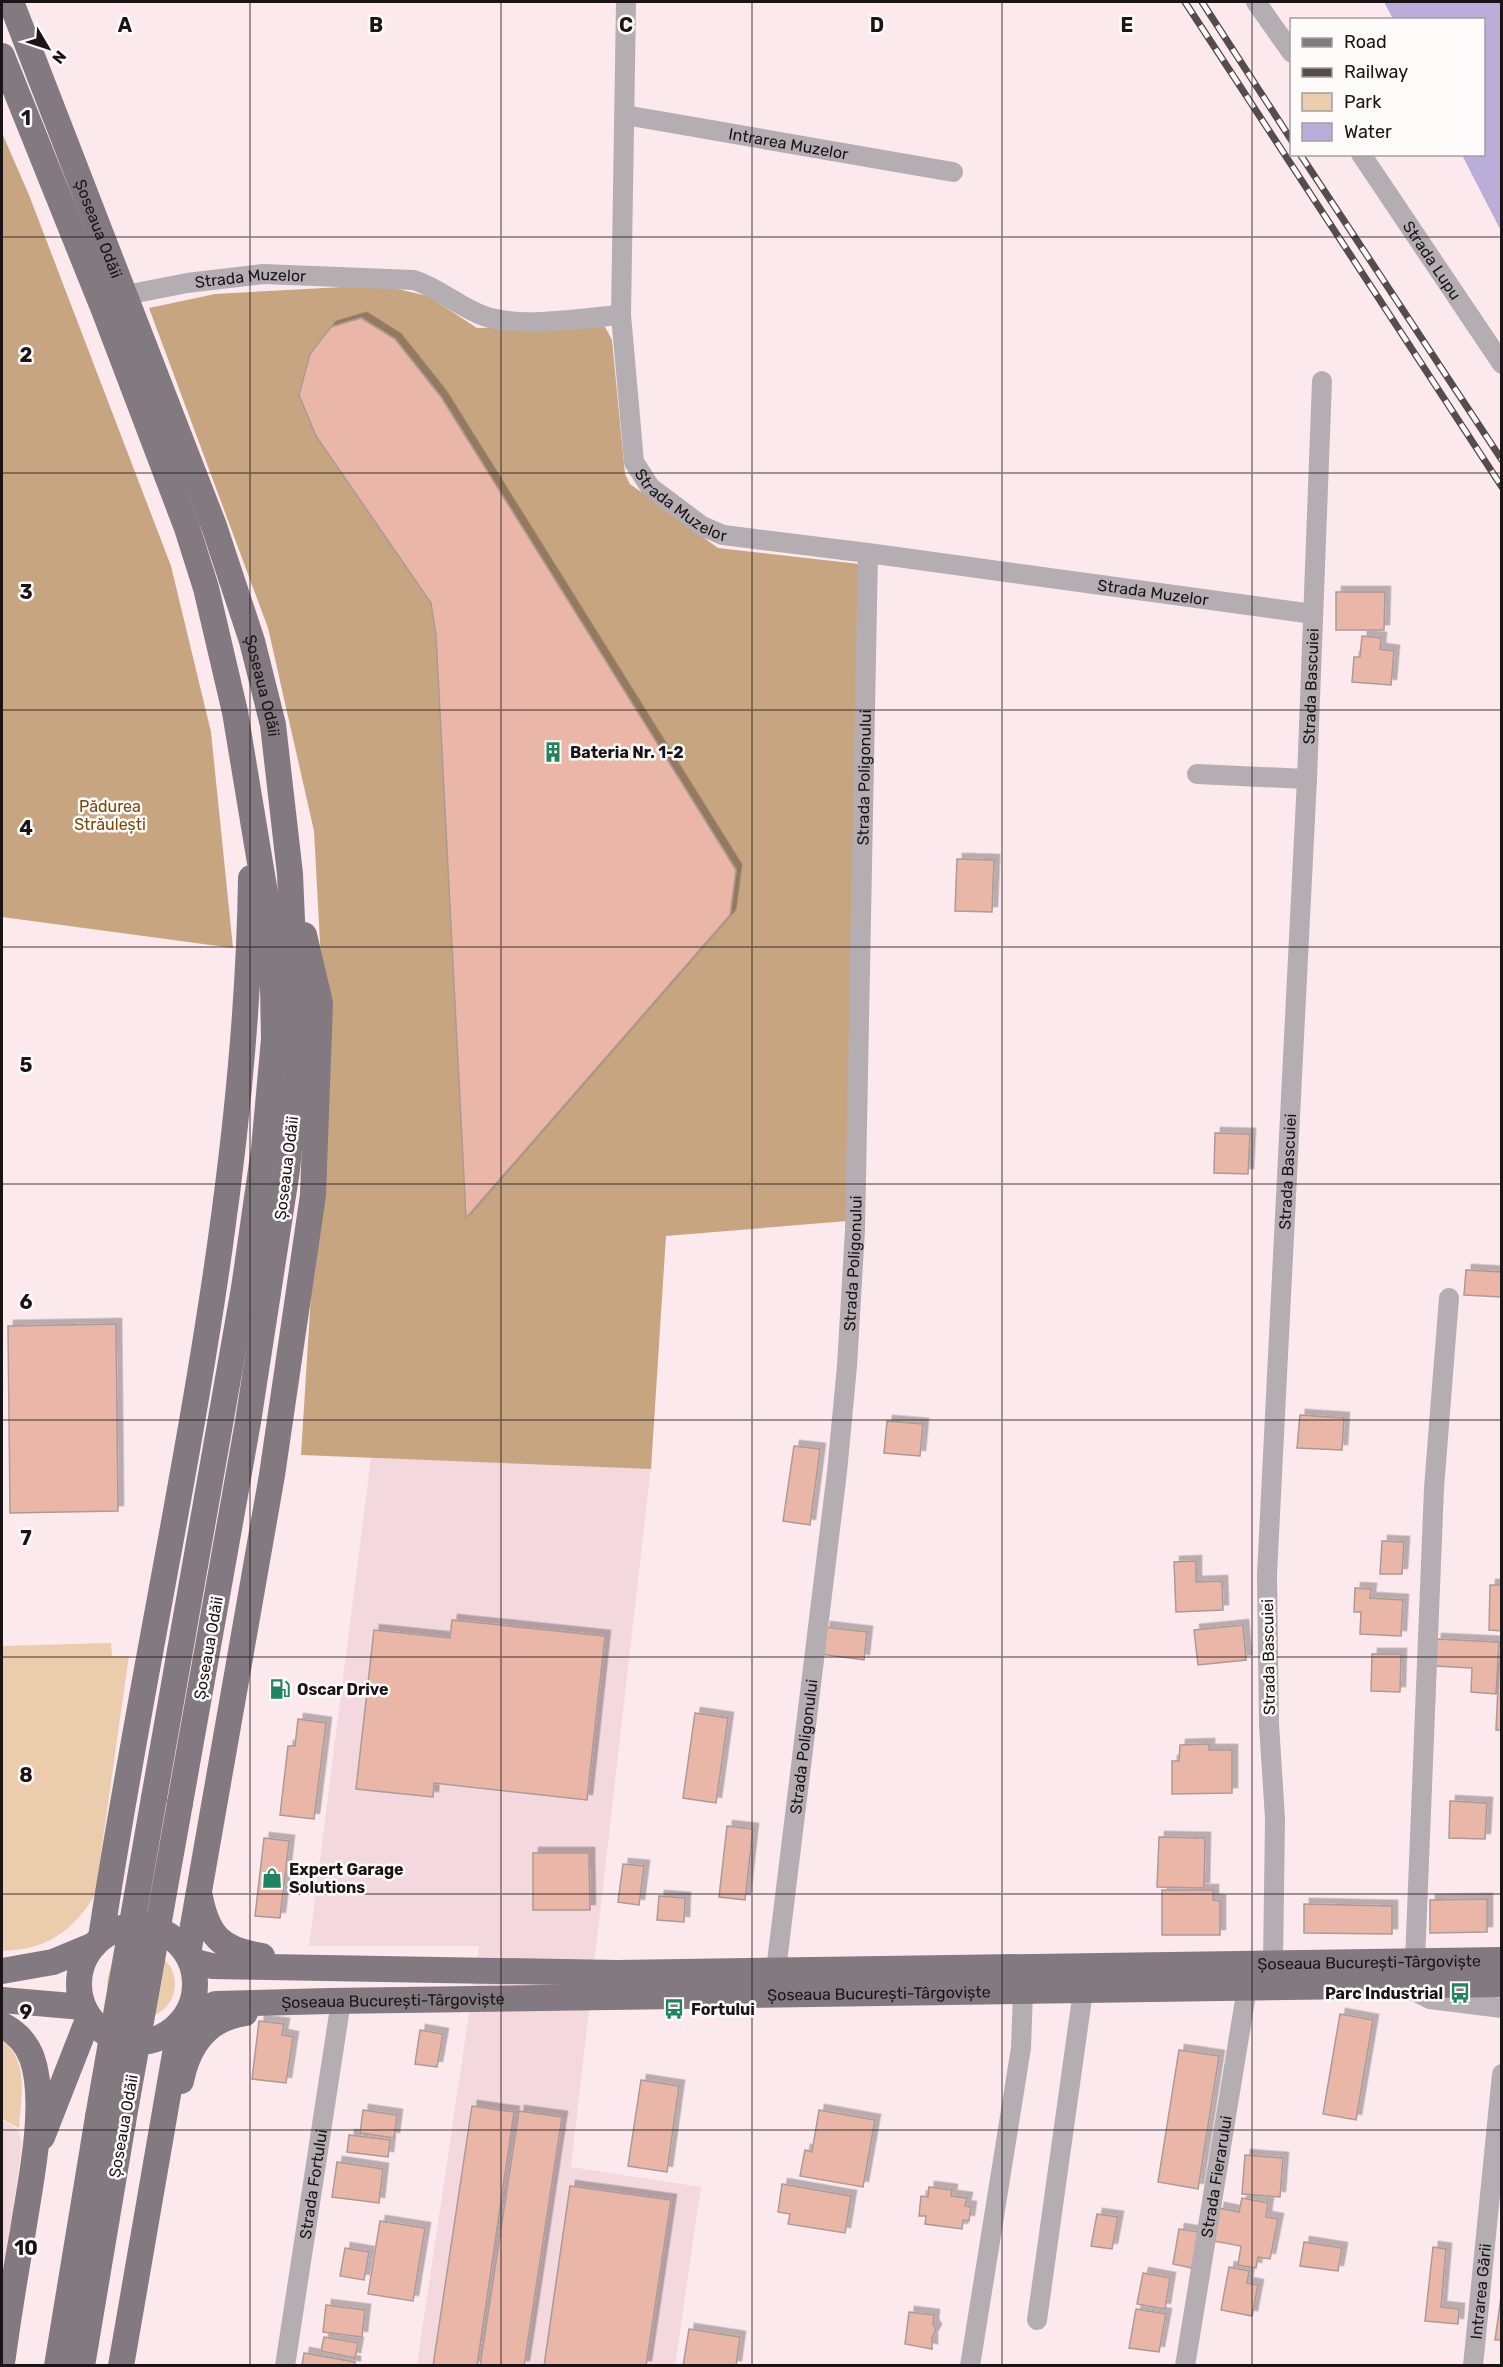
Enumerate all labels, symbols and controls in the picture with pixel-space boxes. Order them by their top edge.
text: A [118,13,133,37]
text: B [369,13,383,37]
text: C [619,13,633,37]
text: D [870,13,884,37]
text: E [1121,13,1133,37]
north arrow [18,18,78,78]
legend [1290,18,1485,156]
text: Road [1344,31,1387,53]
text: N [48,47,70,68]
text: Railway [1344,61,1408,83]
text: Park [1344,91,1382,113]
text: 1 [21,106,31,130]
text: Water [1344,121,1392,143]
street label: Intrarea Muzelor [727,124,850,164]
street label: Șoseaua Odăii [71,177,126,281]
street label: Strada Lupu [1399,218,1465,304]
street label: Strada Muzelor [194,265,307,292]
text: 2 [20,343,33,367]
street label: Strada Muzelor [631,465,728,545]
street label: Strada Muzelor [1096,576,1210,610]
text: 3 [19,580,33,604]
street label: Strada Bascuiei [1299,628,1323,745]
street label: Șoseaua Odăii [241,632,283,738]
street label: Strada Poligonului [853,709,875,846]
building icon: Bateria Nr. 1-2 [541,740,565,764]
place label: Bateria Nr. 1-2 [570,743,684,762]
park label: Pădurea Străulești [74,797,146,834]
text: 4 [19,816,33,840]
text: 5 [20,1053,33,1077]
street label: Strada Bascuiei [1275,1113,1300,1230]
street label: Șoseaua Odăii [271,1115,302,1221]
street label: Strada Poligonului [840,1195,866,1332]
text: 6 [19,1290,33,1314]
text: 7 [20,1526,32,1550]
street label: Șoseaua Odăii [190,1595,227,1701]
street label: Strada Bascuiei [1258,1599,1279,1715]
fuel station icon: Oscar Drive [268,1677,292,1701]
street label: Strada Poligonului [786,1678,822,1815]
place label: Oscar Drive [297,1680,388,1699]
text: 8 [19,1763,33,1787]
place label: Expert Garage Solutions [289,1860,404,1897]
shop icon: Expert Garage Solutions [260,1866,284,1890]
street label: Șoseaua București-Târgoviște [1257,1951,1481,1974]
bus stop icon: Parc Industrial [1448,1981,1472,2005]
street label: Șoseaua București-Târgoviște [767,1982,991,2005]
place label: Parc Industrial [1325,1984,1443,2003]
street label: Șoseaua București-Târgoviște [281,1989,505,2012]
bus stop icon: Fortului [662,1997,686,2021]
text: 9 [20,2000,33,2024]
place label: Fortului [691,2000,755,2019]
street label: Șoseaua Odăii [105,2073,142,2179]
street label: Strada Fierarului [1197,2114,1236,2239]
street label: Strada Fortului [296,2128,331,2241]
text: 10 [14,2236,38,2260]
street label: Intrarea Gării [1467,2243,1495,2340]

